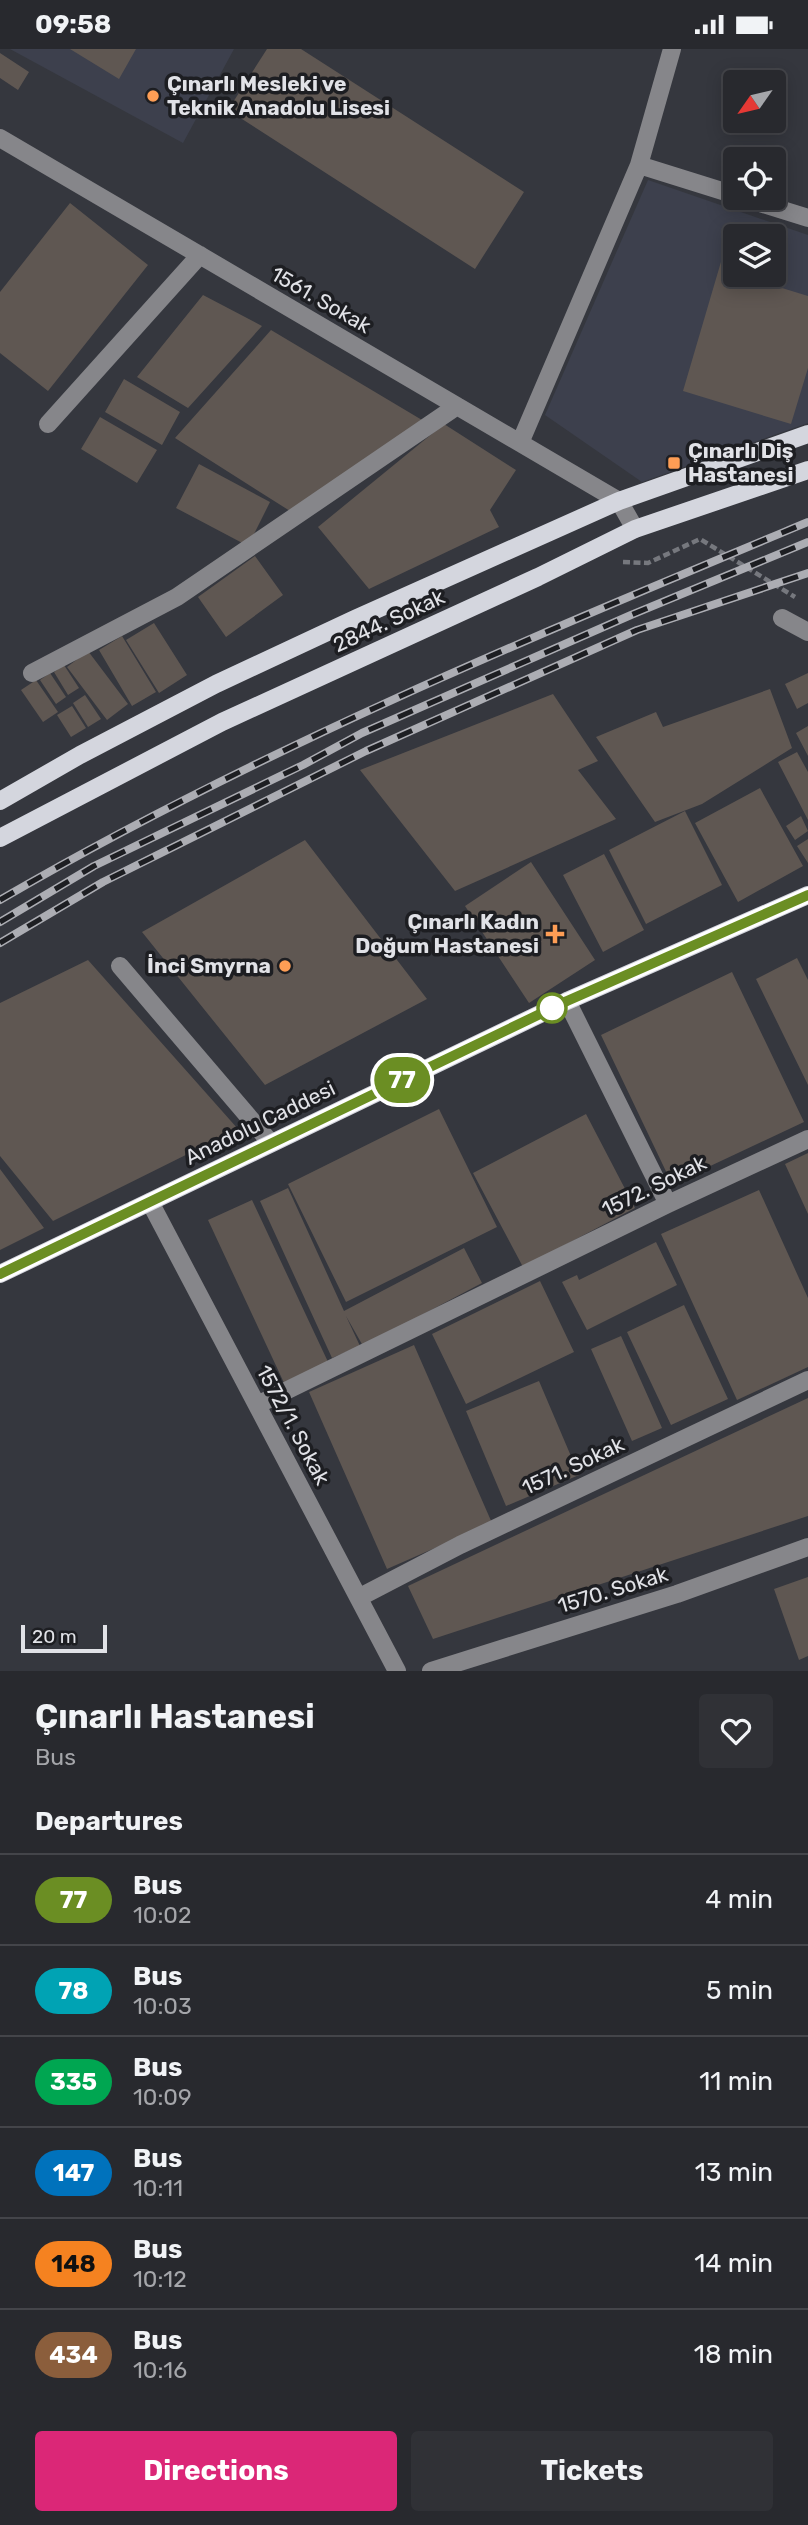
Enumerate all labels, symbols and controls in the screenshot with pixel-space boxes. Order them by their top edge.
text: 09:58 [35,9,111,40]
north arrow [723,70,786,133]
map controls [723,70,786,287]
place label: Çınarlı Mesleki ve Teknik Anadolu Lisesi [167,71,390,120]
marker: Çınarlı Mesleki ve Teknik Anadolu Lisesi [145,88,161,104]
button: locate [723,147,786,210]
button: layers [723,224,786,287]
street label: 1561. Sokak [267,261,376,338]
place label: Çınarlı Diş Hastanesi [688,438,793,487]
marker: Çınarlı Diş Hastanesi [666,455,682,471]
street label: 2844. Sokak [329,584,449,657]
place label: Çınarlı Kadın Doğum Hastanesi [355,909,539,958]
marker: Çınarlı Kadın Doğum Hastanesi [545,924,565,944]
place label: İnci Smyrna [147,953,271,978]
marker: İnci Smyrna [277,958,293,974]
unlabelled marker [537,993,567,1023]
line badge: 77 [370,1057,434,1103]
text: 77 [388,1066,416,1094]
street label: Anadolu Caddesi [181,1075,339,1170]
street label: 1572. Sokak [597,1149,710,1222]
street label: 1572/1. Sokak [251,1361,336,1489]
street label: 1571. Sokak [518,1431,628,1500]
street label: 1570. Sokak [555,1561,671,1618]
scale bar [21,1622,107,1654]
text: 20 m [32,1625,77,1648]
button: heart [699,1694,773,1768]
text: Çınarlı Hastanesi [35,1697,315,1736]
text: Bus [35,1743,76,1771]
text: Departures [35,1806,183,1837]
text: Bus [133,1870,182,1901]
text: 4 min [705,1884,773,1915]
text: 77 [60,1886,87,1914]
text: 10:02 [133,1901,191,1929]
text: Bus [133,1961,182,1992]
text: 5 min [706,1975,773,2006]
text: 78 [59,1977,89,2005]
text: 10:03 [133,1992,192,2020]
text: Bus [133,2052,182,2083]
text: 11 min [699,2066,773,2097]
text: 335 [50,2068,97,2096]
text: 10:09 [133,2083,192,2111]
text: Bus [133,2143,182,2174]
text: 13 min [695,2157,773,2188]
text: 147 [53,2159,94,2187]
text: 10:11 [133,2174,183,2202]
text: Bus [133,2234,182,2265]
text: 14 min [694,2248,773,2279]
text: 148 [51,2250,96,2278]
text: 10:12 [133,2265,187,2293]
text: Bus [133,2325,182,2356]
text: 18 min [694,2339,773,2370]
text: 434 [49,2341,98,2369]
text: 10:16 [133,2356,187,2384]
button: Directions [35,2431,397,2511]
button: Tickets [411,2431,773,2511]

